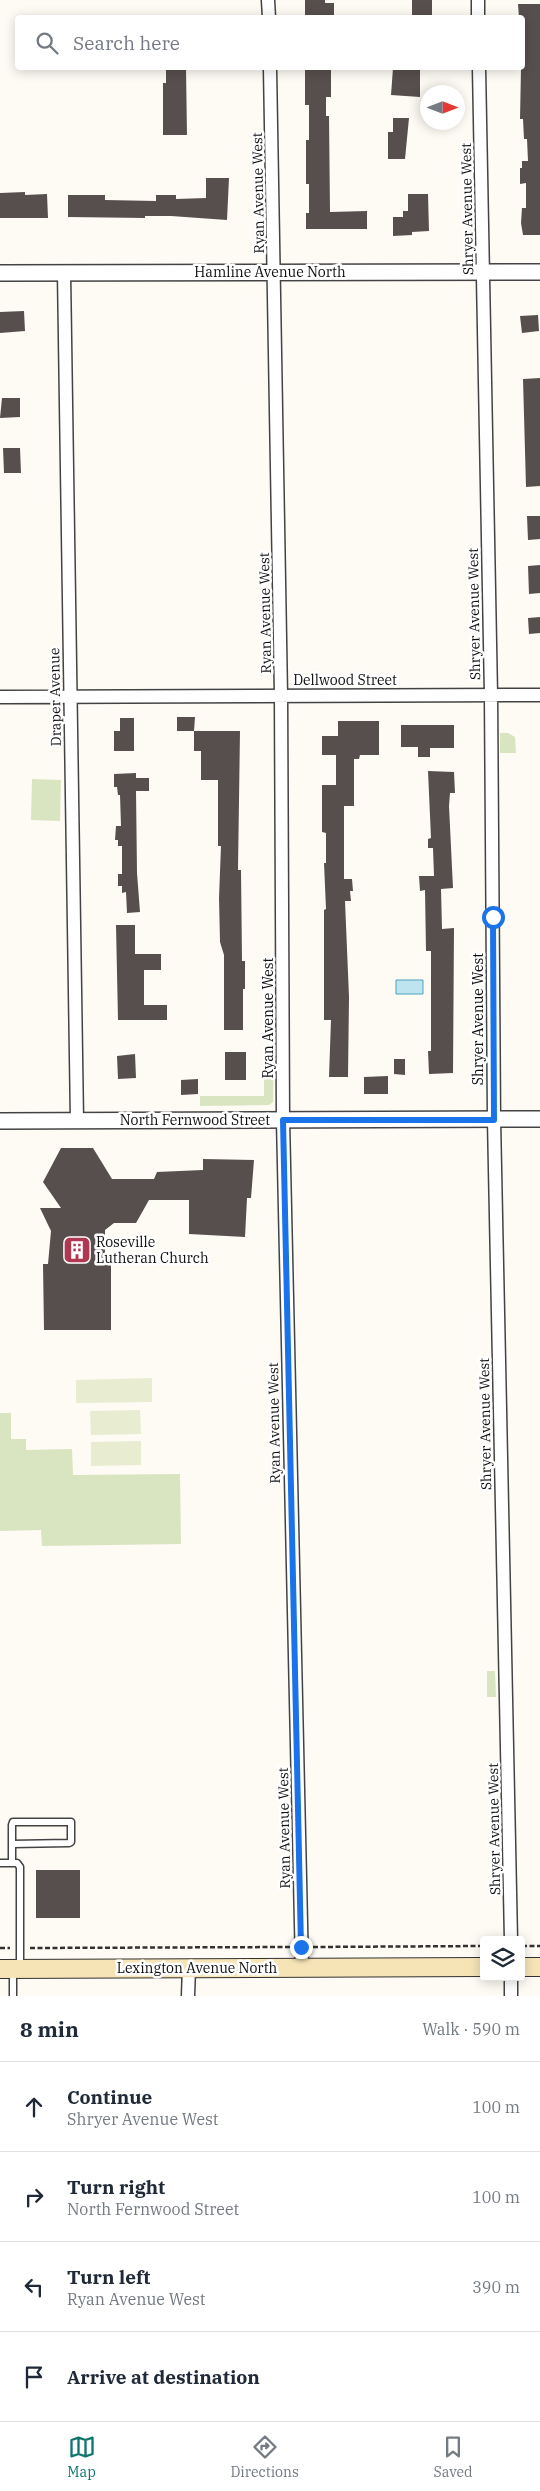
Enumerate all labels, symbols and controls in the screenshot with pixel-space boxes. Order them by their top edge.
search box [15,15,525,70]
icon: search [33,29,61,57]
text: Search here [73,31,180,55]
north arrow [420,85,465,130]
street label: Ryan Avenue West [248,132,268,254]
street label: Shryer Avenue West [457,143,477,275]
street label: Hamline Avenue North [194,263,346,281]
street label: Shryer Avenue West [464,548,484,680]
street label: Ryan Avenue West [255,552,275,674]
street label: Draper Avenue [45,648,65,746]
street label: Dellwood Street [293,671,397,689]
route start [482,906,505,929]
street label: Shryer Avenue West [469,953,487,1085]
street label: Ryan Avenue West [259,957,277,1079]
street label: North Fernwood Street [120,1111,270,1129]
place label: Roseville Lutheran Church [96,1233,209,1267]
building icon: Roseville Lutheran Church [62,1235,92,1265]
street label: Shryer Avenue West [475,1358,495,1490]
street label: Ryan Avenue West [264,1362,284,1484]
street label: Shryer Avenue West [484,1763,504,1895]
street label: Ryan Avenue West [274,1767,294,1889]
route end [290,1936,313,1959]
map controls [480,1936,525,1981]
button: layers [480,1936,525,1981]
street label: Lexington Avenue North [117,1959,278,1977]
text: 8 min [20,2015,79,2043]
text: Walk · 590 m [422,2019,520,2039]
text: Continue [67,2085,152,2109]
icon: ahead [20,2093,48,2121]
text: 100 m [472,2097,520,2117]
text: Shryer Avenue West [67,2109,218,2129]
text: Turn right [67,2175,165,2199]
icon: right [20,2183,48,2211]
text: 100 m [472,2187,520,2207]
text: North Fernwood Street [67,2199,239,2219]
text: Turn left [67,2265,150,2289]
icon: left [20,2273,48,2301]
text: 390 m [472,2277,520,2297]
text: Ryan Avenue West [67,2289,205,2309]
icon: arrive [20,2363,48,2391]
text: Arrive at destination [67,2365,260,2389]
tab: Map [67,2433,96,2481]
tab: Directions [230,2433,299,2481]
tab: Saved [433,2433,473,2481]

